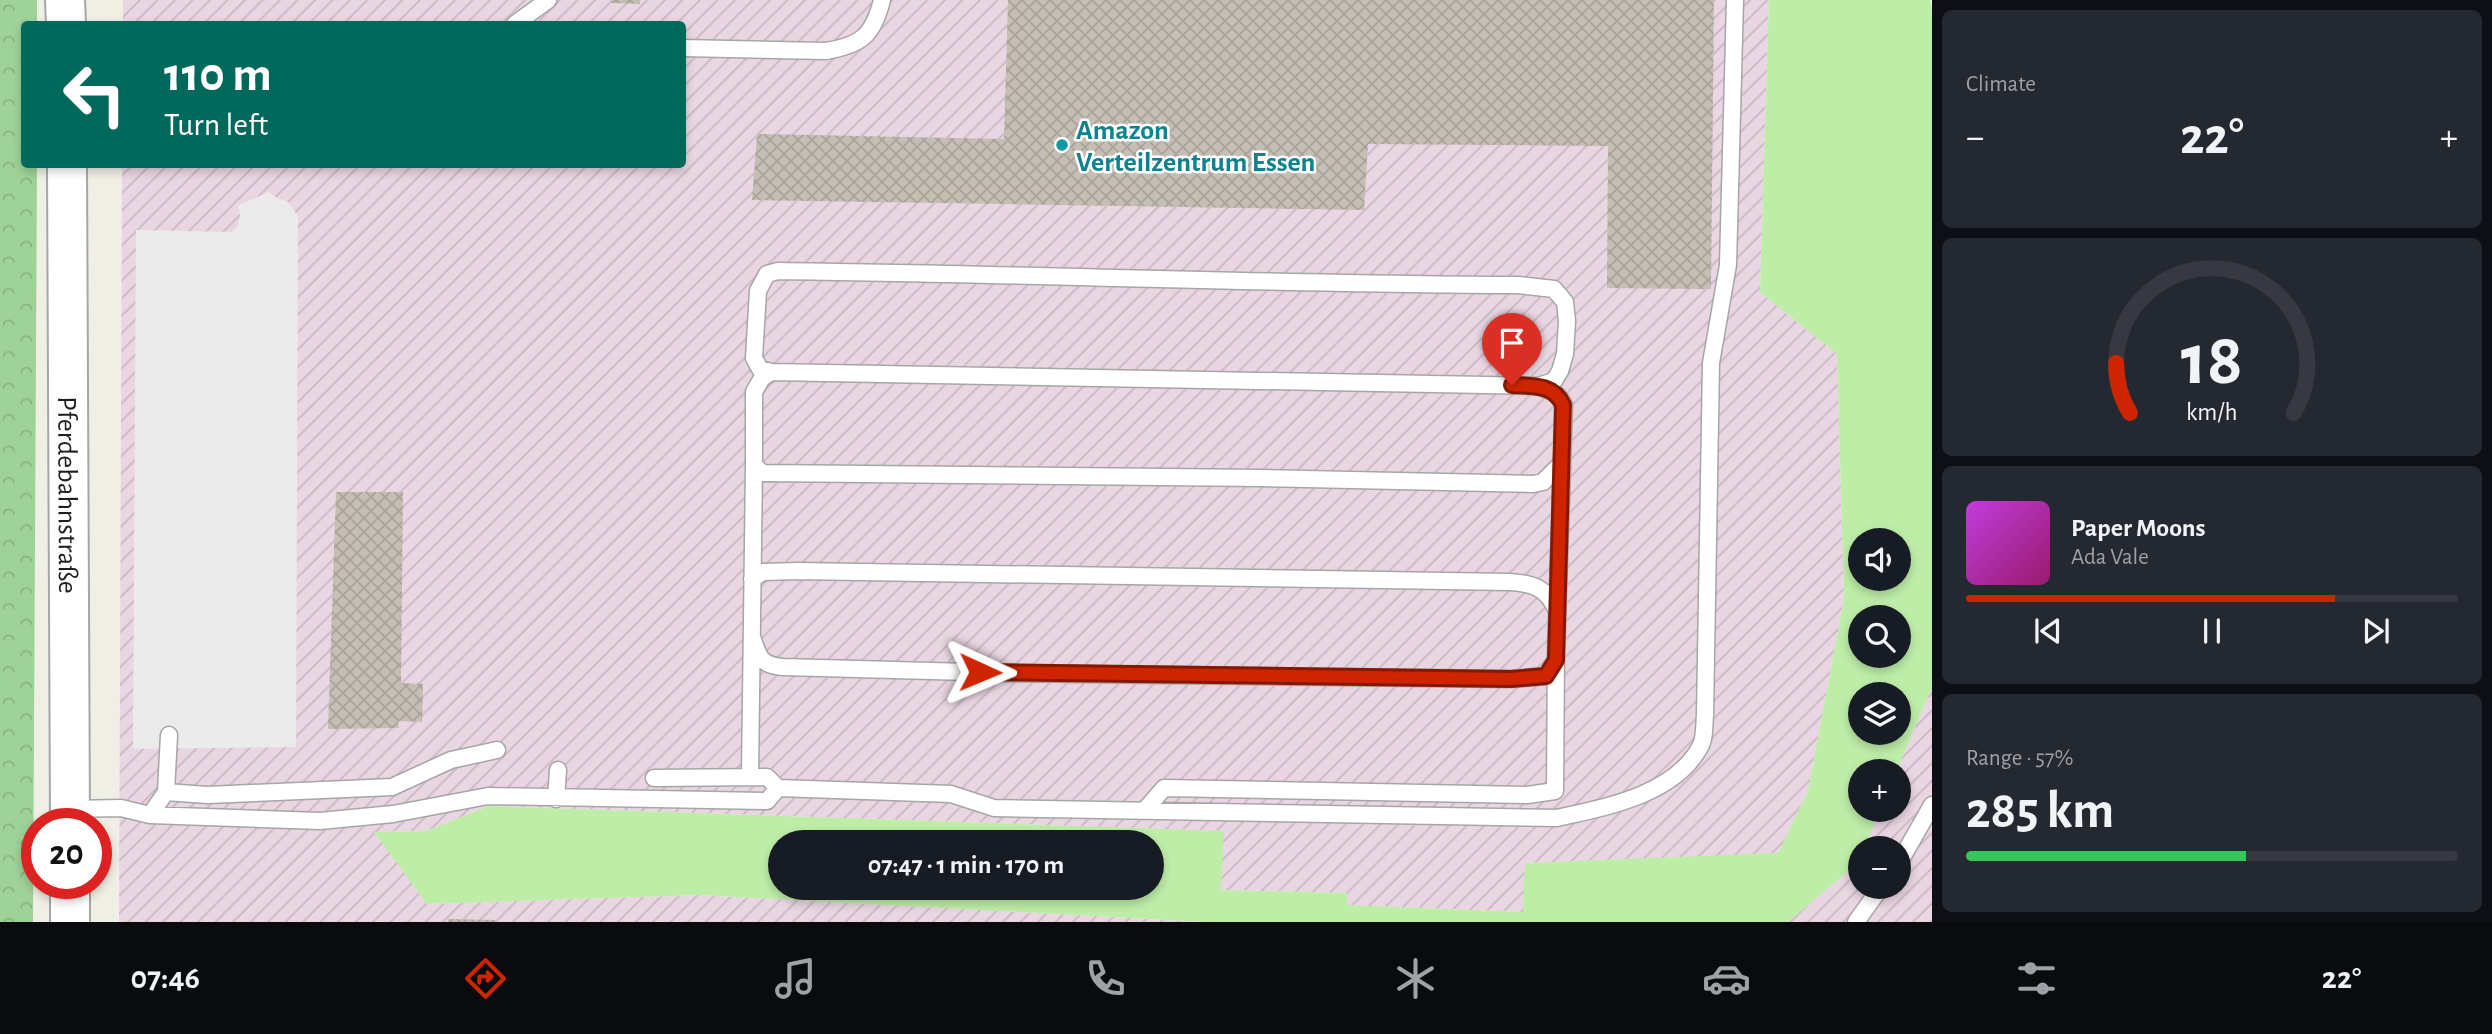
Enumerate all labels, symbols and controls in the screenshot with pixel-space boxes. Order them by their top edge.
icon: left [49,49,140,140]
text: 110 m [164,51,272,100]
text: Climate [1966,73,2036,96]
text: Turn left [164,109,268,141]
text: 22° [2180,111,2244,163]
place label: Amazon Verteilzentrum Essen [1076,117,1315,177]
text: − [1966,119,1984,157]
text: + [2440,119,2458,157]
marker: Amazon Verteilzentrum Essen [1054,137,1070,153]
pin [1482,313,1542,385]
icon: arrive [1493,324,1531,362]
text: 18 [2181,325,2243,398]
street label: Pferdebahnstraße [52,396,81,594]
text: km/h [2186,400,2238,425]
text: Paper Moons [2071,515,2206,541]
map controls [1848,528,1911,899]
button: sound [1848,528,1911,591]
text: Ada Vale [2071,546,2149,569]
button: search [1848,605,1911,668]
icon: previous [2029,612,2067,650]
icon: pause [2193,612,2231,650]
icon: next [2357,612,2395,650]
position arrow [943,635,1017,709]
button: layers [1848,682,1911,745]
text: Range · 57% [1966,747,2073,770]
button: + [1848,759,1911,822]
text: 285 km [1966,785,2114,837]
speed limit sign: 20 [21,808,112,899]
button: − [1848,836,1911,899]
text: 07:47 · 1 min · 170 m [868,852,1064,878]
icon: directions [461,954,510,1003]
icon: music [771,954,820,1003]
icon: phone [1081,954,1130,1003]
icon: climate [1391,954,1440,1003]
icon: car [1702,954,1751,1003]
icon: filters [2012,954,2061,1003]
text: 07:46 [131,962,200,994]
text: 22° [2322,962,2361,994]

